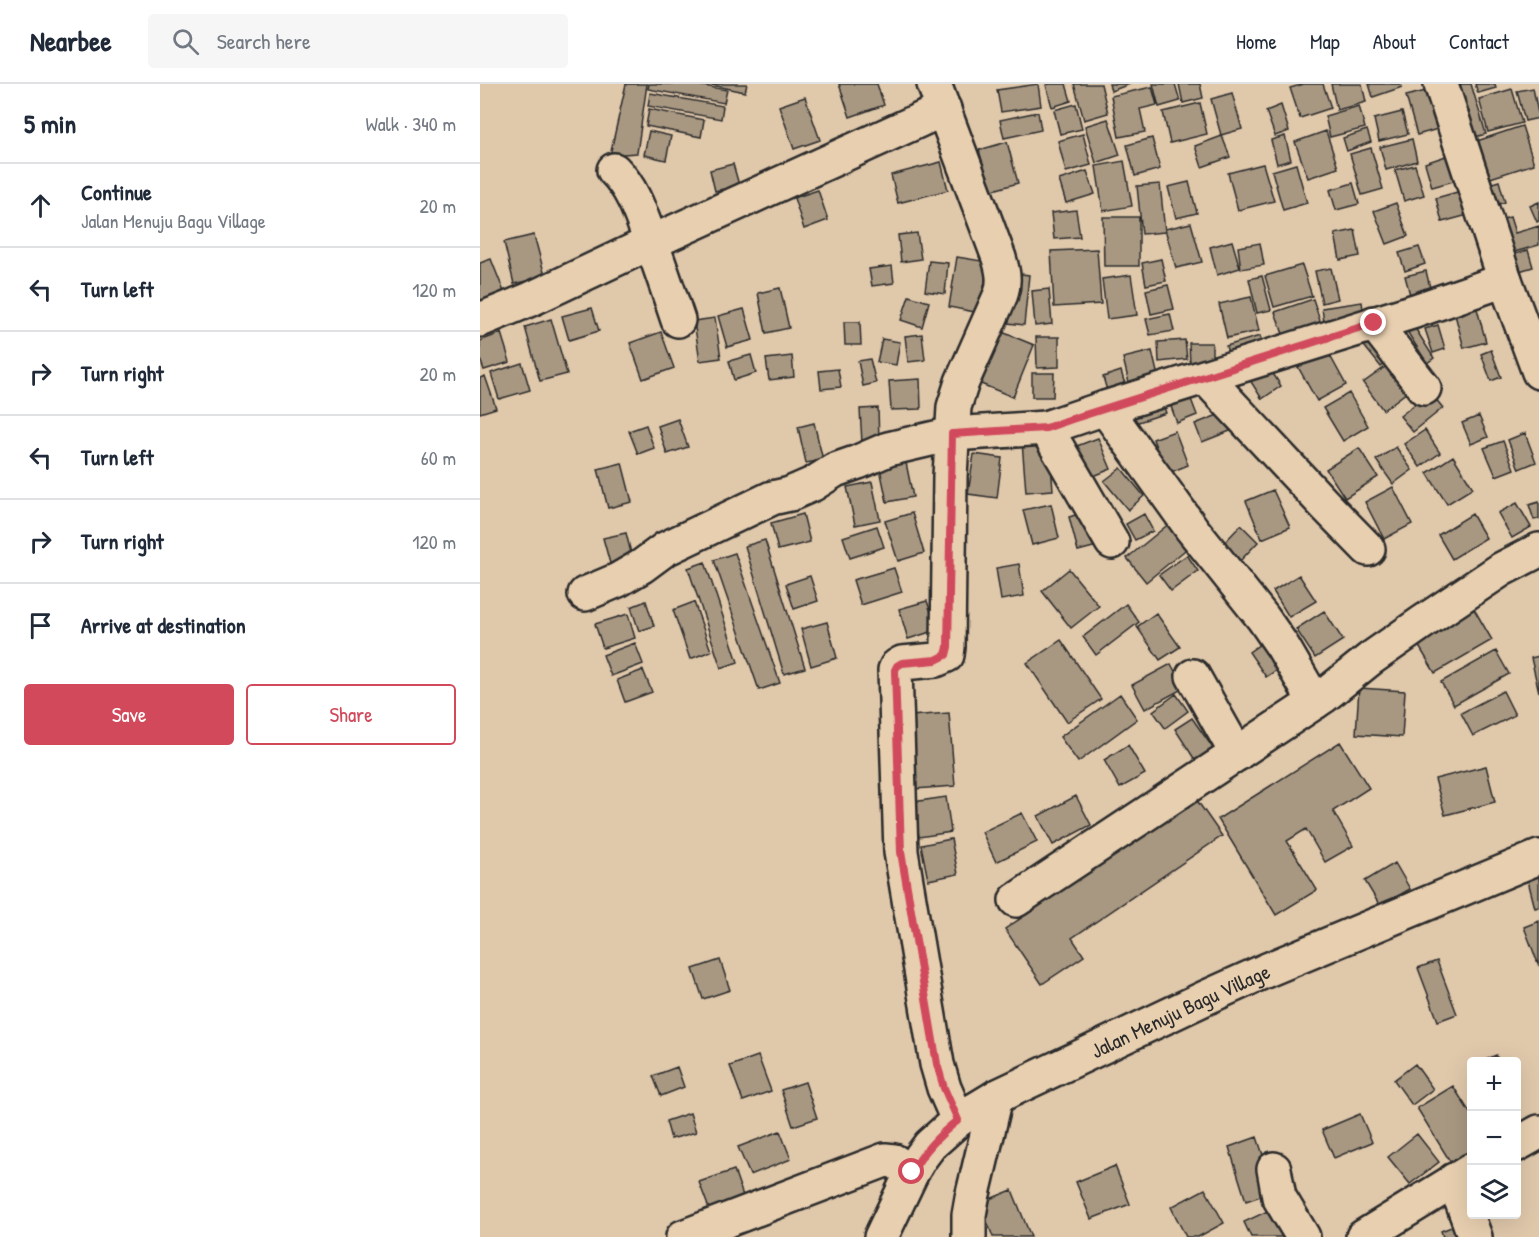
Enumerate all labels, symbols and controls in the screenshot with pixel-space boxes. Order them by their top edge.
search box [148,14,568,68]
text: Nearbee [30,22,112,60]
icon: search [169,25,202,58]
text: Search here [217,26,311,56]
text: Home [1236,27,1277,56]
text: Map [1310,27,1340,56]
text: About [1373,27,1416,56]
text: Contact [1449,27,1509,56]
text: 5 min [24,106,76,141]
text: Walk · 340 m [365,110,456,137]
text: Continue [81,177,152,207]
icon: ahead [24,189,57,222]
text: 20 m [419,192,456,219]
text: Jalan Menuju Bagu Village [81,207,266,234]
icon: left [24,273,57,306]
text: Turn left [81,274,154,304]
text: 120 m [412,276,456,303]
route end [1360,309,1386,335]
icon: right [24,357,57,390]
text: Turn right [81,358,164,388]
text: 20 m [419,360,456,387]
icon: left [24,441,57,474]
text: Turn left [81,442,154,472]
text: 60 m [421,444,456,471]
icon: right [24,525,57,558]
text: Turn right [81,526,164,556]
text: 120 m [412,528,456,555]
icon: arrive [24,609,57,642]
text: Arrive at destination [81,610,246,640]
button: Save [24,684,234,745]
button: Share [246,684,456,745]
street label: Jalan Menuju Bagu Village [1086,956,1274,1065]
map controls [1467,1057,1521,1219]
button: + [1467,1057,1521,1111]
button: − [1467,1111,1521,1165]
route start [898,1158,924,1184]
button: layers [1467,1165,1521,1219]

